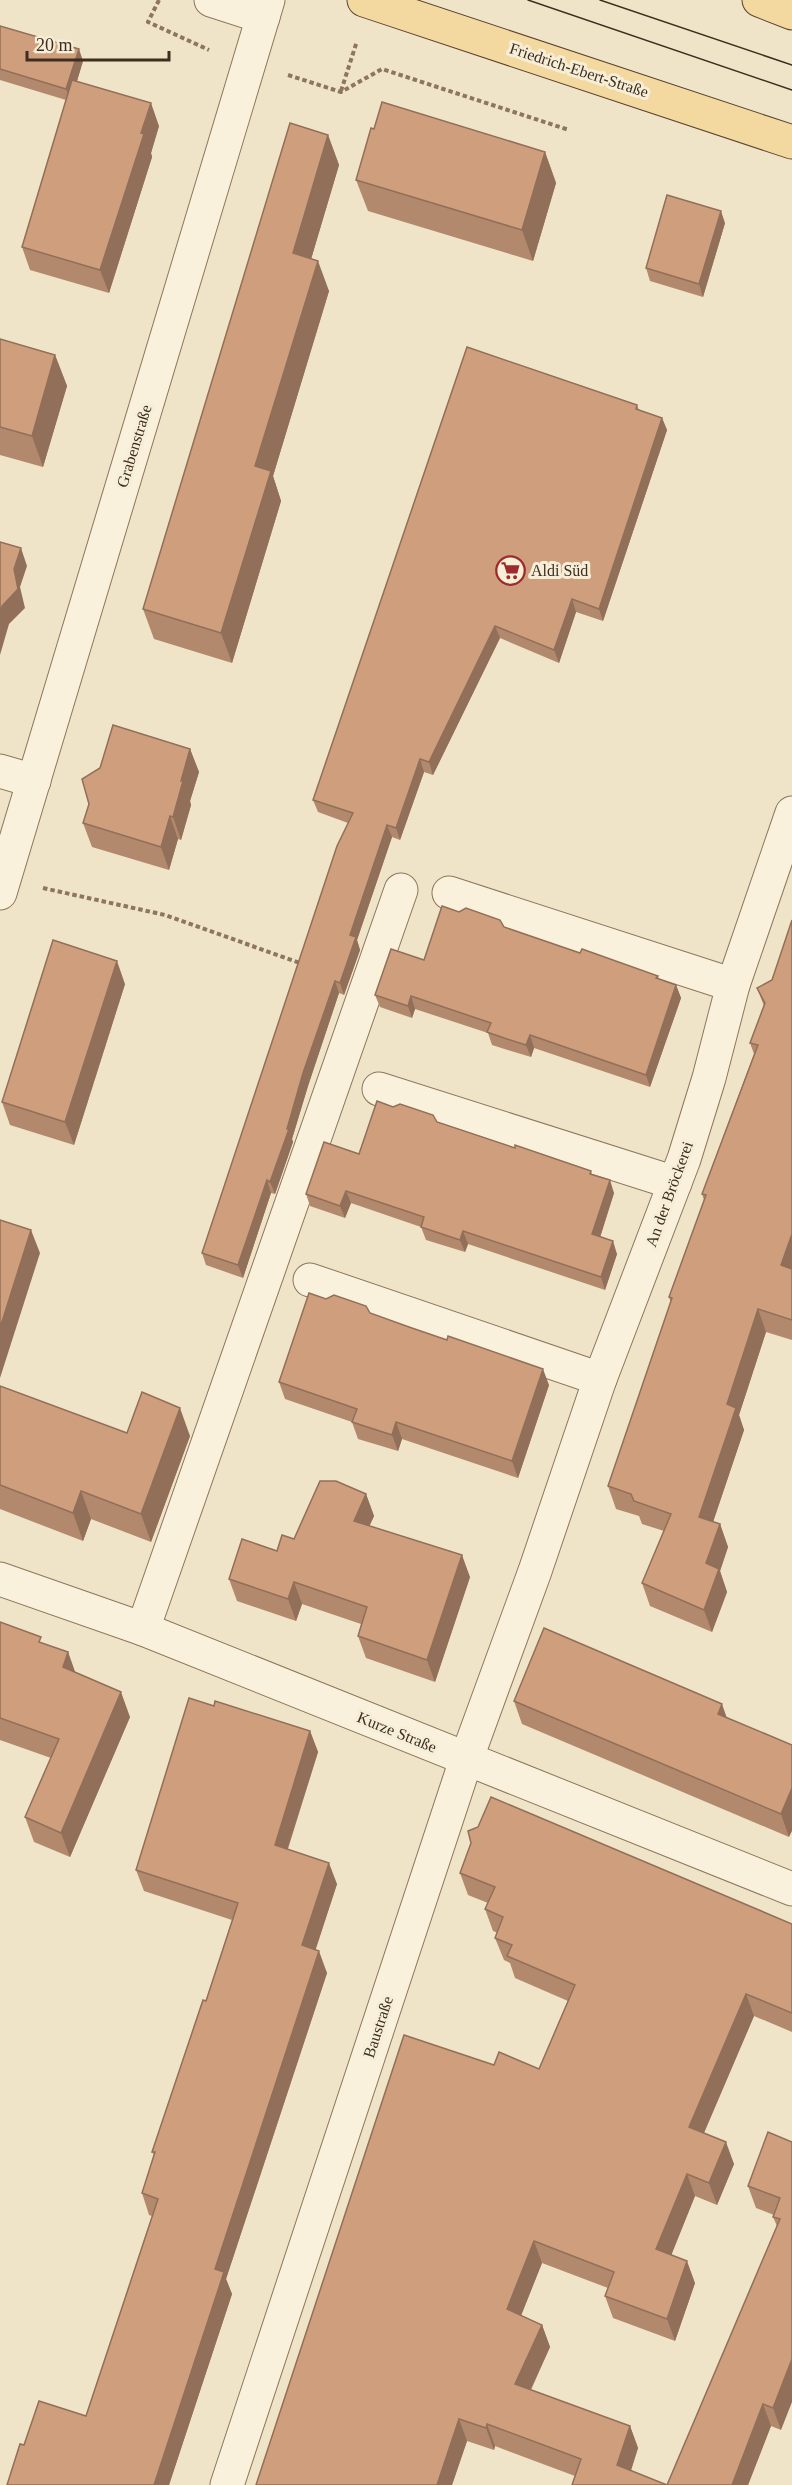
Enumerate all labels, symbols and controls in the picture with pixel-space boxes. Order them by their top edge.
scale bar [27,24,170,62]
text: 20 m [36,35,73,55]
street label: Friedrich-Ebert-Straße [508,40,650,100]
street label: Grabenstraße [113,403,155,489]
supermarket icon: Aldi Süd [494,554,526,586]
place label: Aldi Süd [531,562,588,579]
street label: An der Bröckerei [642,1138,696,1249]
street label: Kurze Straße [355,1708,439,1756]
street label: Baustraße [360,1994,396,2060]

